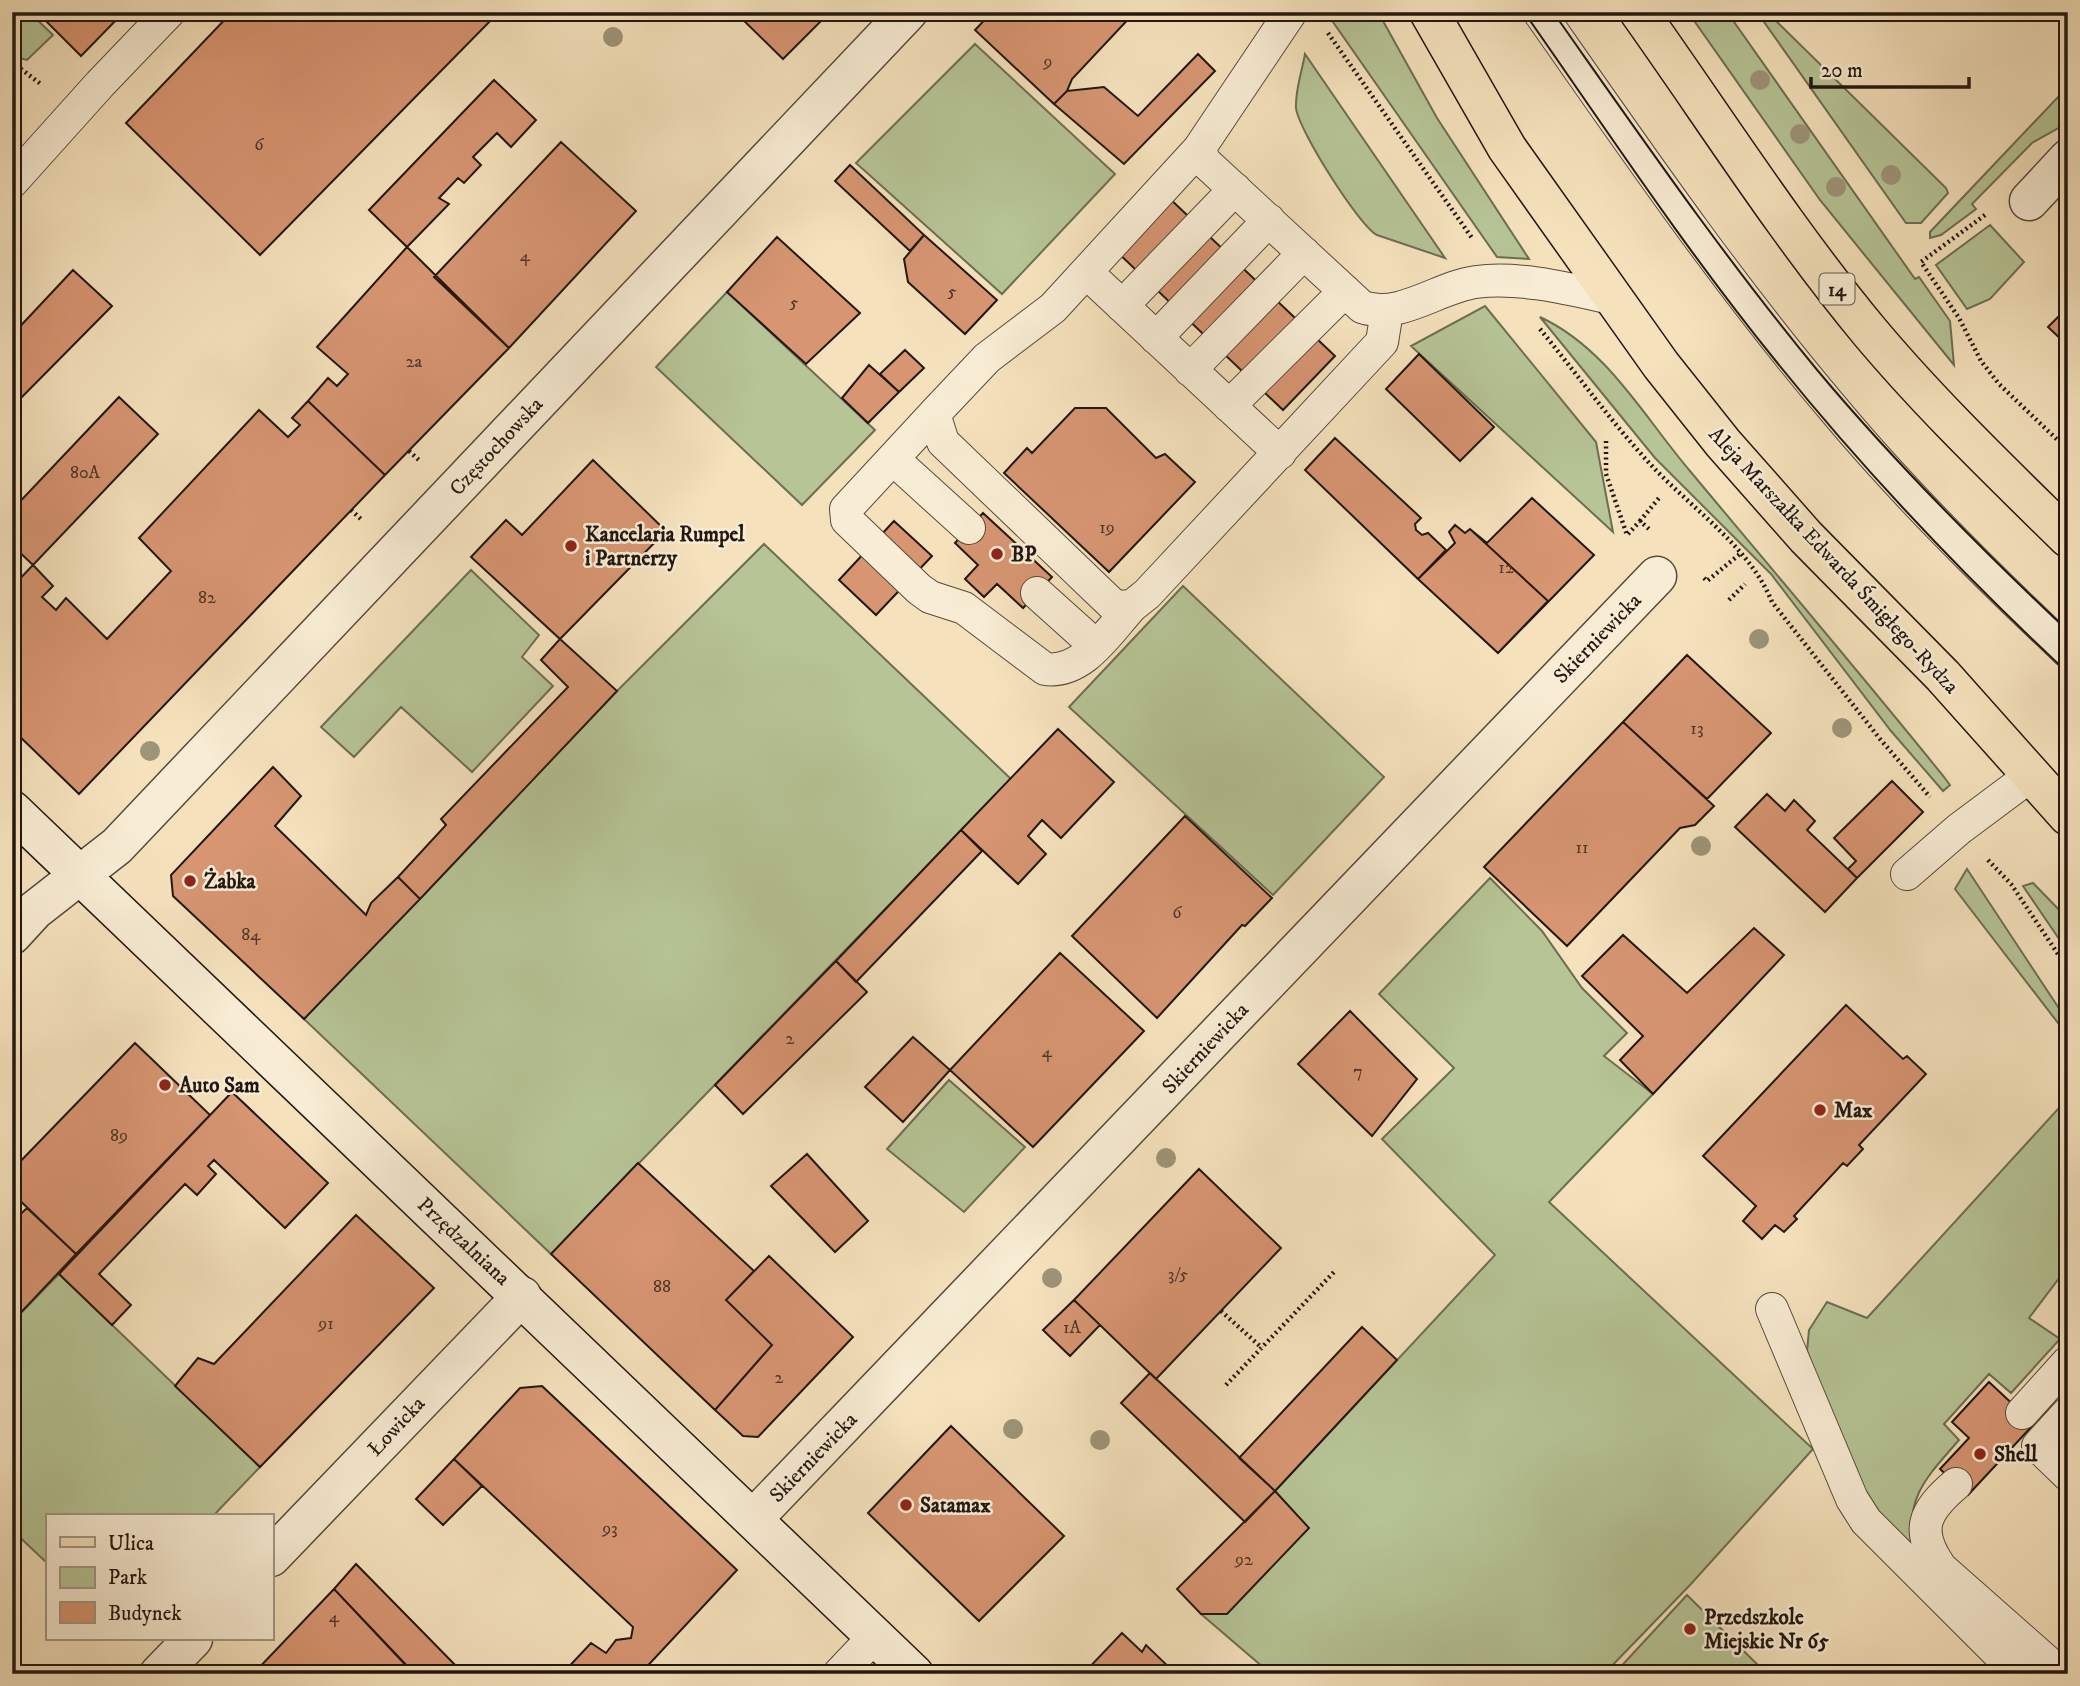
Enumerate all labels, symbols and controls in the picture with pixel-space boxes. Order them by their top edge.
scale bar [1811,46,1968,90]
house number: 9 [1043,51,1052,73]
text: 20 m [1821,58,1863,84]
house number: 6 [254,134,264,156]
house number: 4 [520,245,531,267]
road number: 14 [1820,274,1854,304]
house number: 5 [948,281,957,303]
house number: 5 [790,292,799,314]
house number: 2a [406,351,423,373]
street label: Częstochowska [444,392,549,501]
street label: Aleja Marszałka Edwarda Śmigłego-Rydza [1703,420,1966,700]
house number: 80A [70,462,101,484]
house number: 19 [1099,517,1115,539]
place label: Kancelaria Rumpel i Partnerzy [585,522,745,572]
marker: Kancelaria Rumpel i Partnerzy [563,538,579,554]
place label: BP [1011,542,1037,568]
marker: BP [989,546,1005,562]
house number: 12 [1498,557,1514,579]
house number: 82 [198,587,216,609]
street label: Skierniewicka [1548,588,1647,689]
house number: 13 [1690,718,1704,740]
house number: 11 [1575,837,1589,859]
place label: Żabka [204,867,257,895]
marker: Żabka [182,873,198,889]
house number: 6 [1172,902,1182,924]
house number: 84 [241,924,261,946]
street label: Skierniewicka [1157,997,1255,1100]
house number: 2 [786,1028,795,1050]
house number: 4 [1042,1041,1053,1063]
house number: 7 [1353,1061,1363,1083]
place label: Auto Sam [178,1073,260,1099]
marker: Auto Sam [157,1077,173,1093]
place label: Max [1834,1098,1873,1124]
marker: Max [1812,1102,1828,1118]
house number: 89 [110,1125,128,1147]
street label: Przędzalniana [411,1192,515,1291]
house number: 3/5 [1168,1264,1188,1286]
house number: 88 [653,1276,671,1298]
house number: 91 [317,1313,334,1335]
house number: 1A [1063,1317,1082,1339]
house number: 2 [775,1367,784,1389]
street label: Łowicka [362,1391,431,1462]
street label: Skierniewicka [764,1407,863,1508]
place label: Shell [1994,1442,2038,1468]
marker: Shell [1972,1446,1988,1462]
place label: Satamax [920,1493,991,1519]
marker: Satamax [898,1497,914,1513]
legend [46,1514,273,1640]
house number: 93 [601,1518,618,1540]
text: Ulica [108,1531,154,1557]
house number: 92 [1234,1549,1253,1571]
text: Park [108,1565,148,1591]
text: Budynek [108,1601,182,1627]
place label: Przedszkole Miejskie Nr 65 [1704,1605,1829,1656]
house number: 4 [329,1606,340,1628]
marker: Przedszkole Miejskie Nr 65 [1682,1621,1698,1637]

